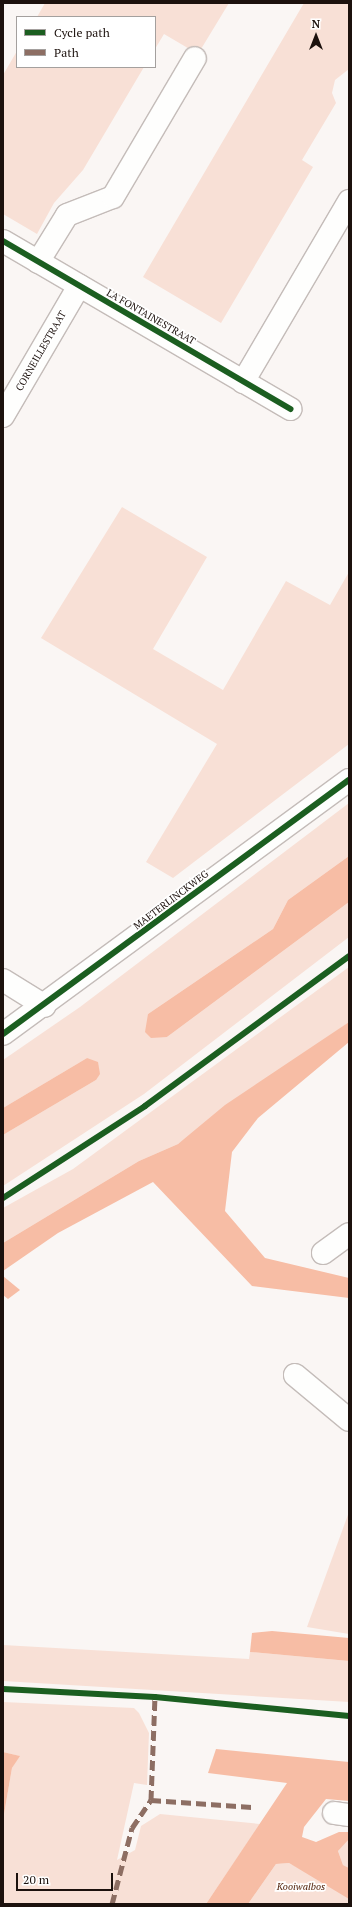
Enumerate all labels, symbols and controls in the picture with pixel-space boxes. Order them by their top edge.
legend [16,16,156,68]
north arrow [296,16,336,56]
text: N [312,17,320,31]
text: Cycle path [54,25,110,40]
text: Path [54,45,79,60]
street label: LA FONTAINESTRAAT [104,287,198,347]
street label: CORNEILLESTRAAT [13,309,69,393]
street label: MAETERLINCKWEG [131,868,211,932]
scale bar [18,1865,115,1891]
text: 20 m [23,1872,49,1887]
park label: Kooiwalbos [277,1881,325,1893]

